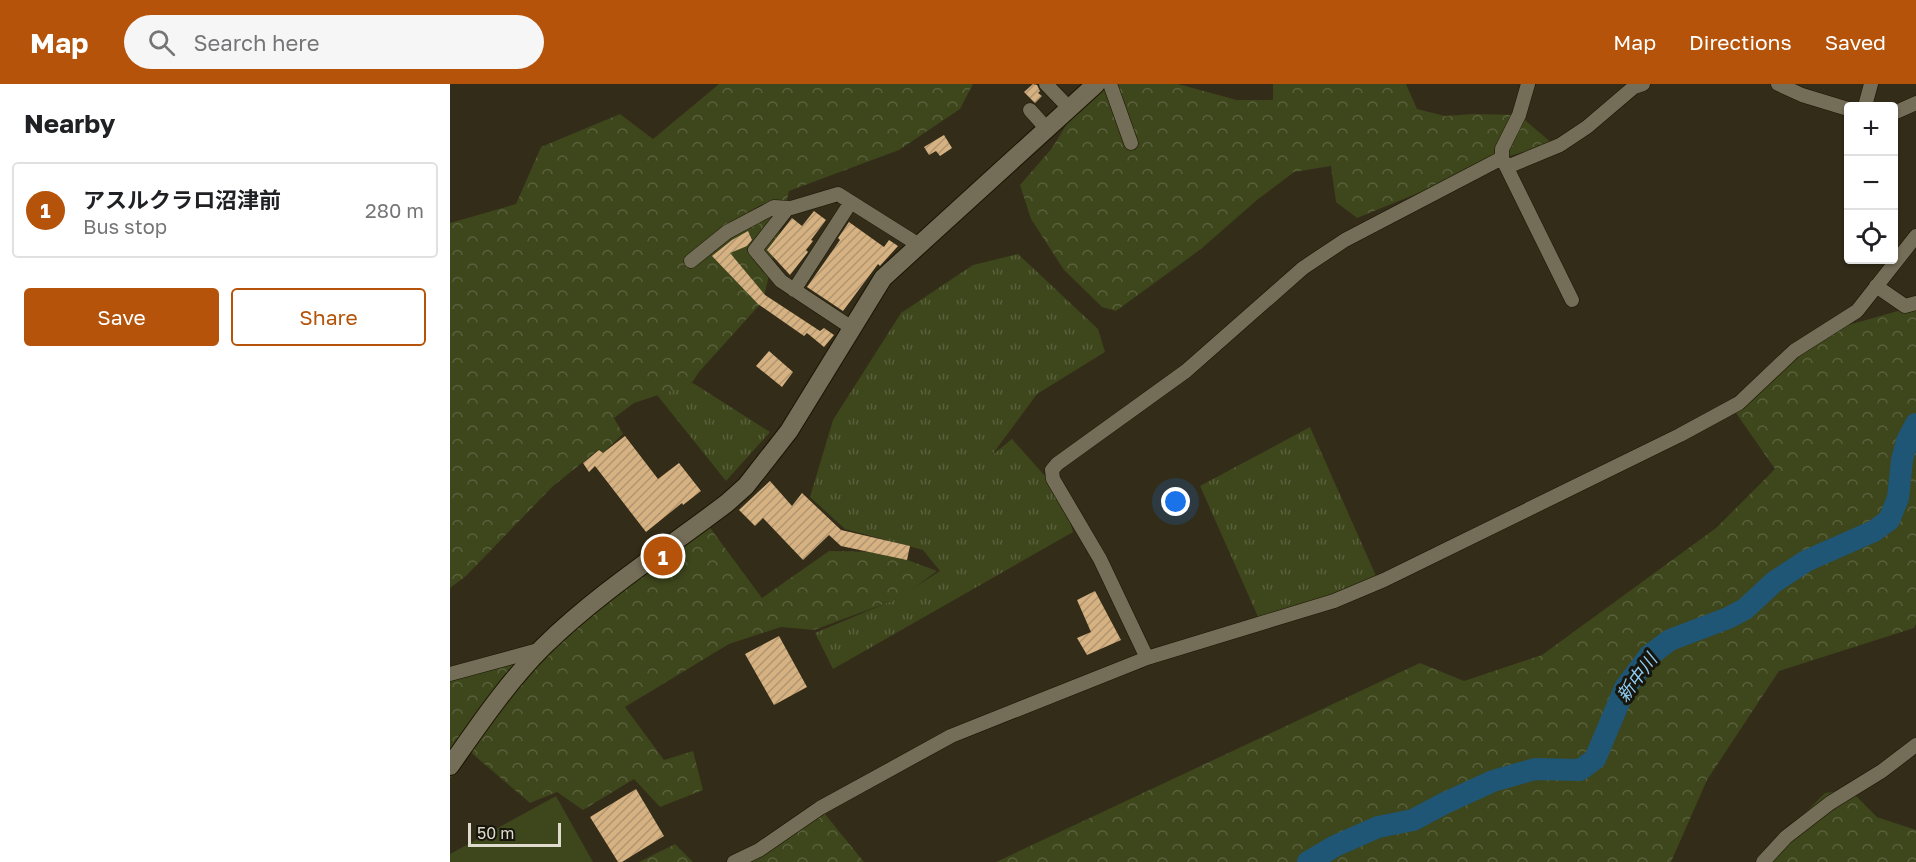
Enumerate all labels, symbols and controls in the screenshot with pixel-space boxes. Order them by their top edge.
search box [124,15,544,69]
text: Map [30,26,88,59]
icon: search [145,26,178,59]
text: Search here [193,29,319,56]
text: Map [1613,29,1656,55]
text: Directions [1689,29,1792,55]
text: Saved [1825,29,1886,55]
map controls [1844,102,1898,264]
button: + [1844,102,1898,156]
text: Nearby [24,108,115,139]
button: − [1844,156,1898,210]
text: アスルクラロ沼津前 [83,186,281,213]
text: 1 [40,198,51,222]
text: 280 m [365,198,424,222]
button: locate [1844,210,1898,264]
text: Bus stop [83,214,167,238]
button: Save [24,288,219,346]
button: Share [231,288,426,346]
your location [1161,487,1190,516]
pin: 1 [644,534,682,578]
water label: 新中川 [1611,647,1662,706]
scale bar [468,820,561,848]
text: 50 m [477,823,514,843]

